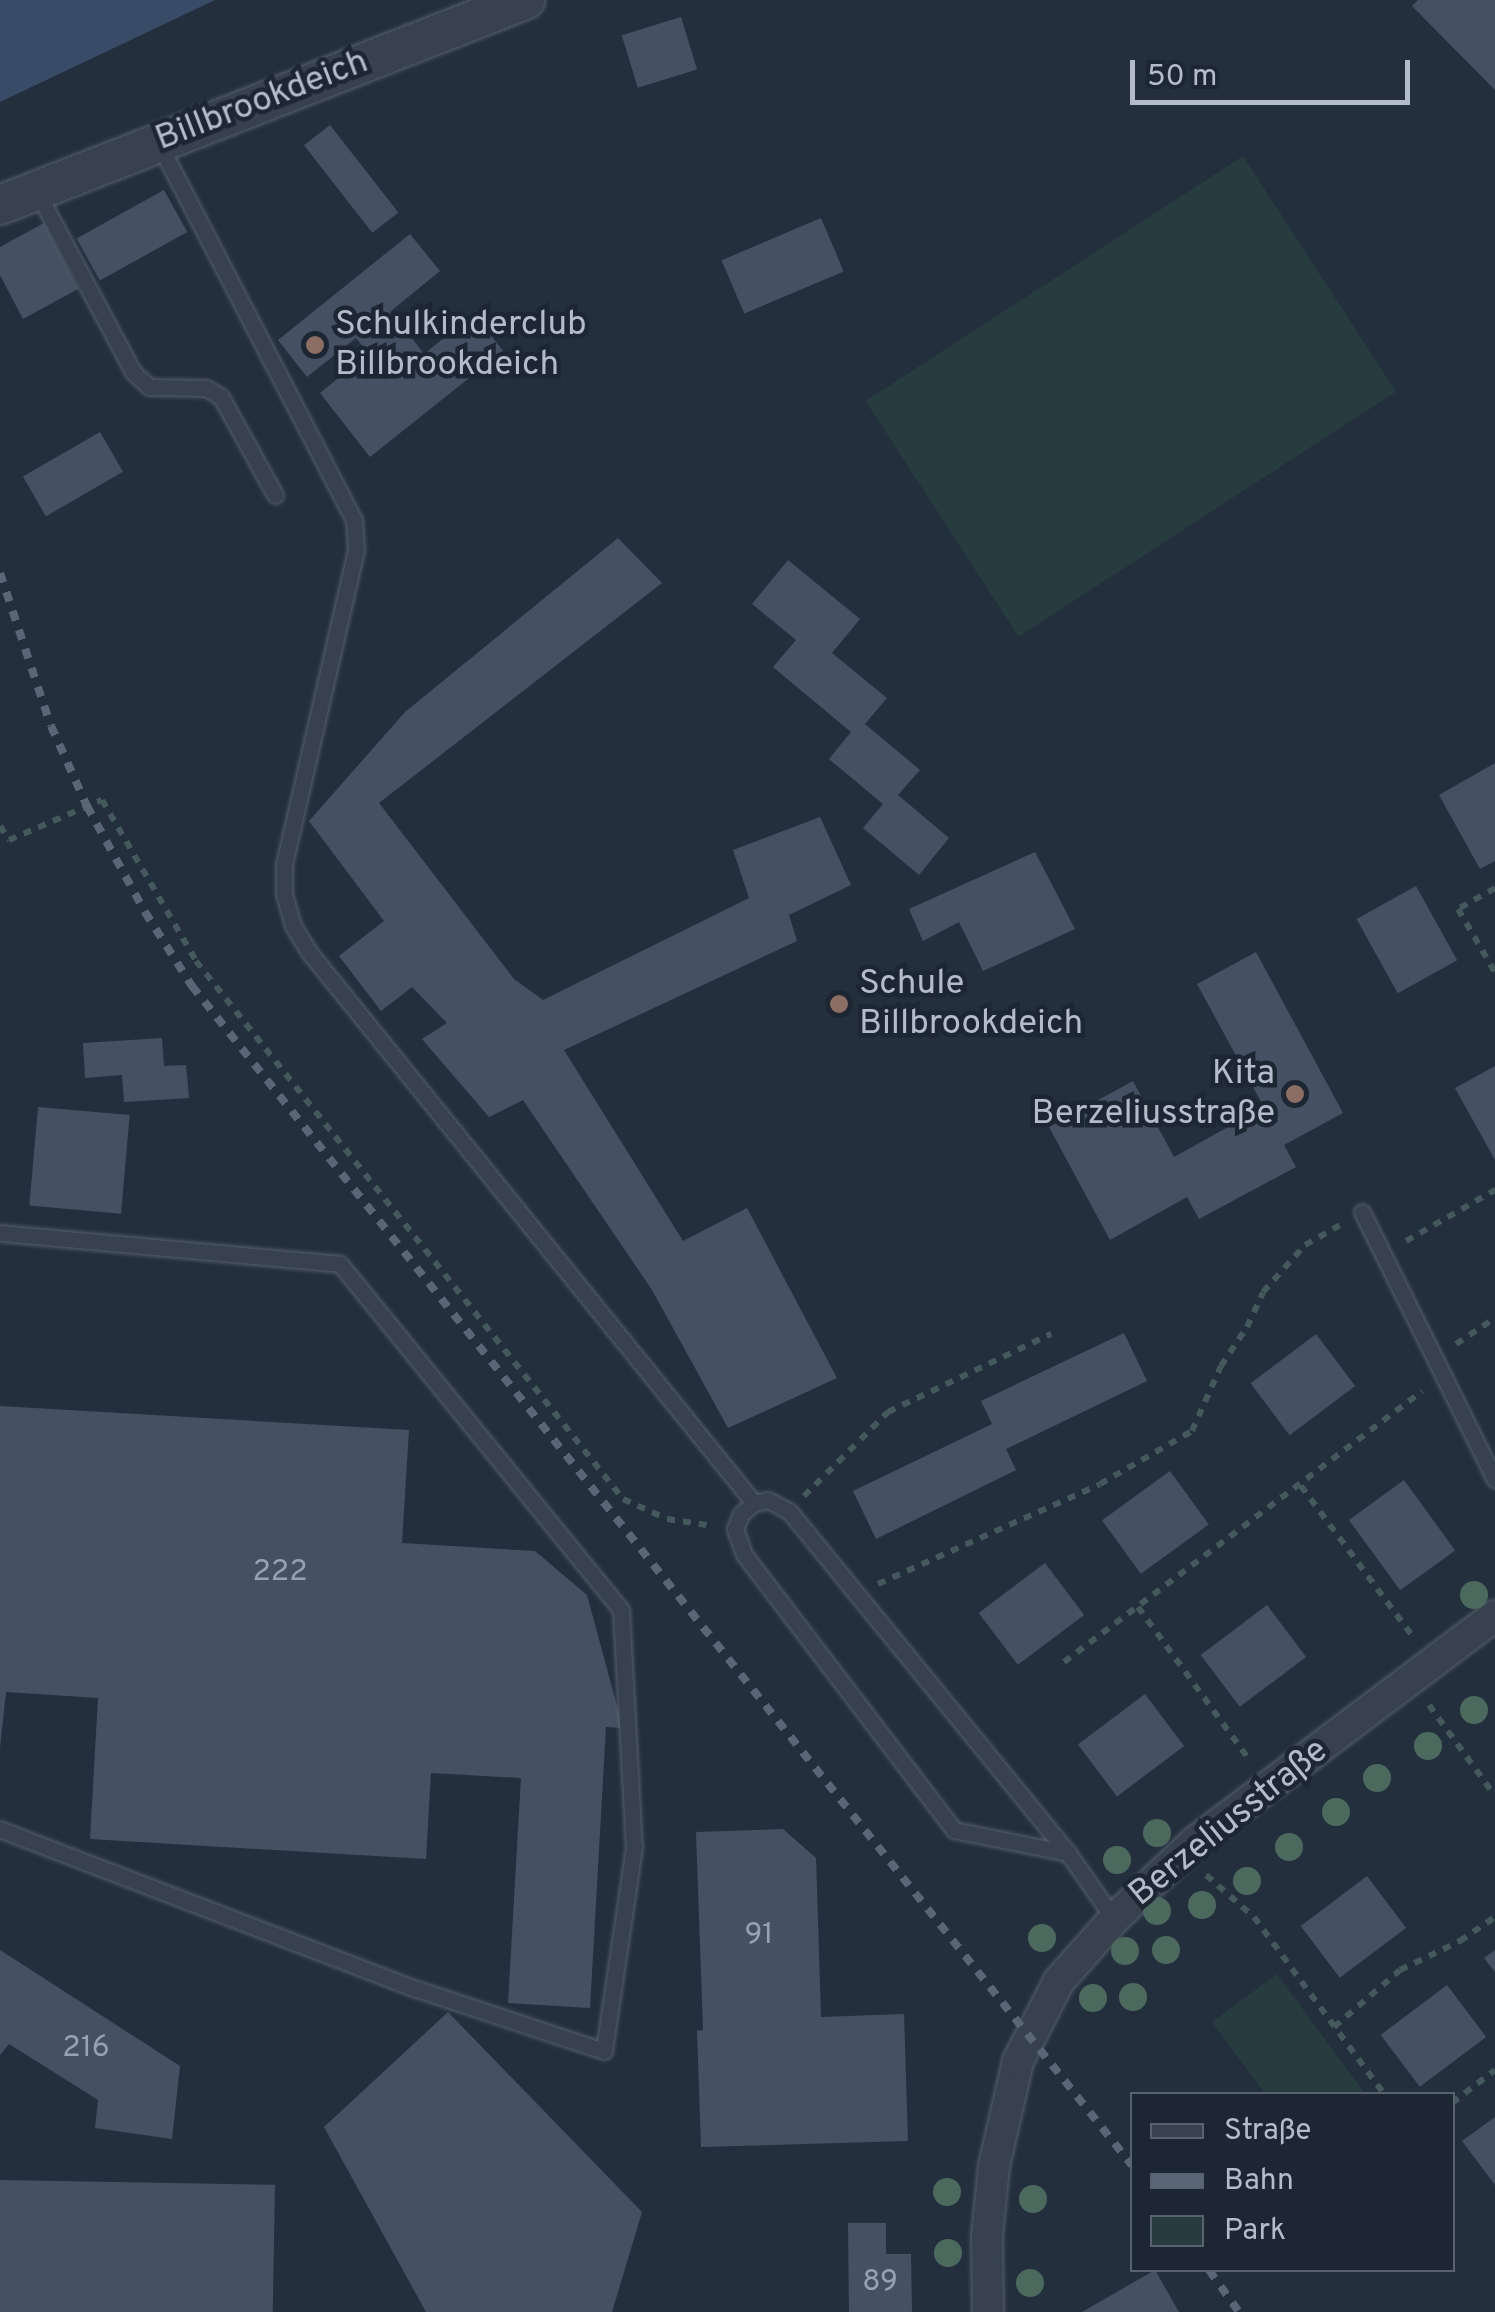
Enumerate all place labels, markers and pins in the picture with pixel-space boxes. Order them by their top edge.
place label: Schulkinderclub Billbrookdeich [335,304,587,386]
marker: Schulkinderclub Billbrookdeich [304,334,326,356]
place label: Schule Billbrookdeich [859,963,1083,1045]
marker: Schule Billbrookdeich [828,993,850,1015]
place label: Kita Berzeliusstraße [1032,1053,1275,1135]
marker: Kita Berzeliusstraße [1284,1083,1306,1105]

